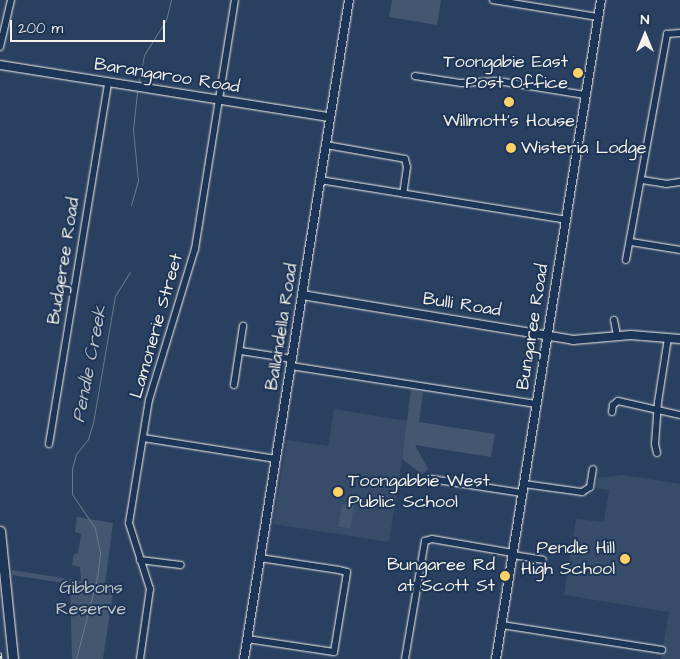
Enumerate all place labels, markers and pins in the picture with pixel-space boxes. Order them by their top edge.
place label: Toongabie East Post Office [443,52,568,94]
marker: Toongabie East Post Office [572,67,584,79]
marker: Willmott's House [503,96,515,108]
place label: Willmott's House [443,110,575,132]
place label: Wisteria Lodge [521,137,647,159]
marker: Wisteria Lodge [505,142,517,154]
place label: Toongabbie West Public School [348,471,490,514]
marker: Toongabbie West Public School [332,486,344,498]
place label: Pendle Hill High School [521,538,615,580]
marker: Pendle Hill High School [619,553,631,565]
place label: Bungaree Rd at Scott St [387,555,495,598]
marker: Bungaree Rd at Scott St [499,570,511,582]

